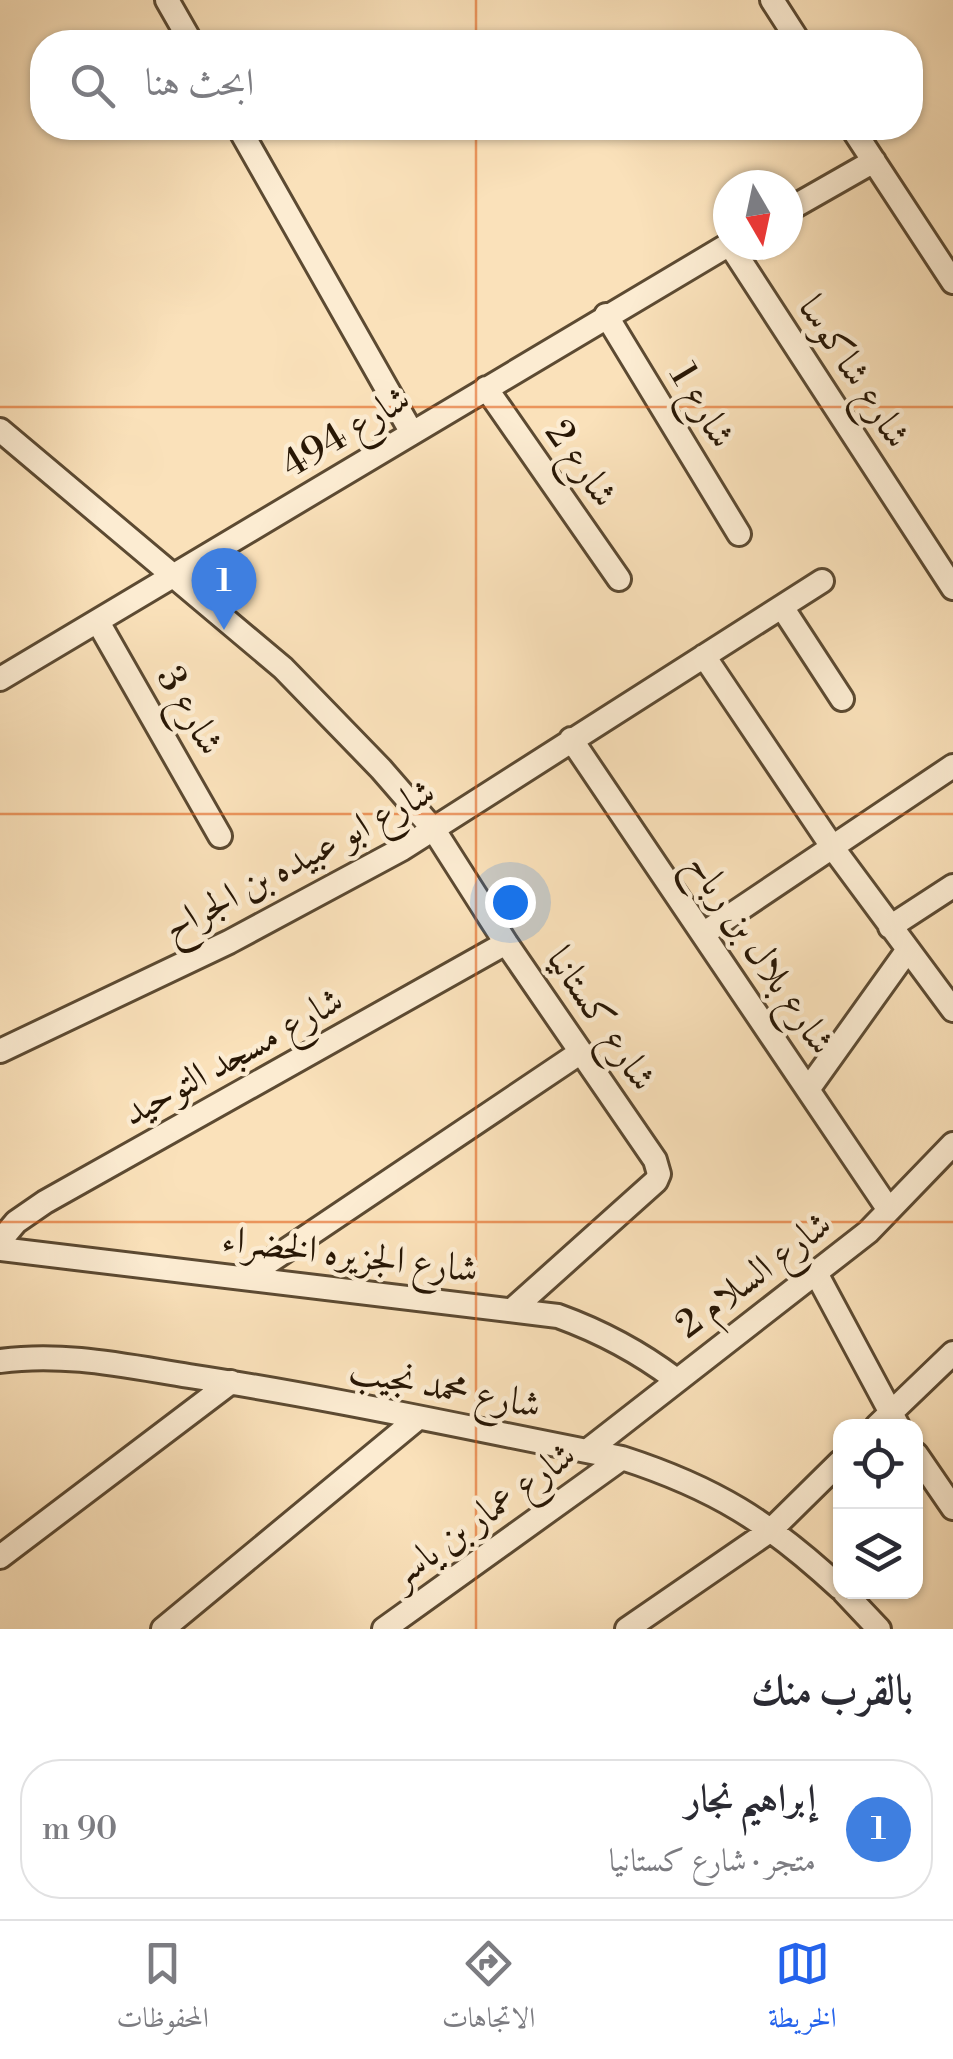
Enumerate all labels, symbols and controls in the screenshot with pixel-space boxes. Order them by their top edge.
search box [30,30,923,140]
icon: search [65,58,120,113]
text: ابحث هنا [145,60,254,107]
north arrow [713,170,803,260]
street label: شارع شاكوسا [782,287,921,460]
street label: شارع 1 [653,355,745,460]
street label: شارع 494 [273,375,422,494]
street label: شارع 2 [529,411,628,520]
pin: 1 [192,548,256,630]
street label: شارع 3 [141,658,234,767]
street label: شارع ابو عبيده بن الجراح [155,768,447,959]
street label: شارع بلال بن رباح [668,844,845,1069]
your location [485,877,536,928]
street label: شارع كستانيا [531,938,666,1103]
street label: شارع مسجد التوحيد [114,977,355,1142]
street label: شارع السلام 2 [667,1201,846,1355]
street label: شارع الجزيره الخضراء [219,1216,481,1300]
street label: شارع محمد نجيب [344,1346,545,1436]
map controls [833,1419,923,1599]
button: locate [833,1419,923,1509]
street label: شارع عمار بن ياسر [378,1432,589,1605]
button: layers [833,1509,923,1599]
text: بالقرب منك [751,1665,913,1718]
text: إبراهيم نجار [685,1776,816,1823]
text: 90 m [42,1809,117,1849]
text: 1 [871,1809,886,1849]
text: متجر · شارع كستانيا [609,1841,816,1881]
tab: المحفوظات [117,1936,209,2045]
tab: الاتجاهات [442,1936,535,2045]
tab: الخريطة [768,1936,836,2045]

